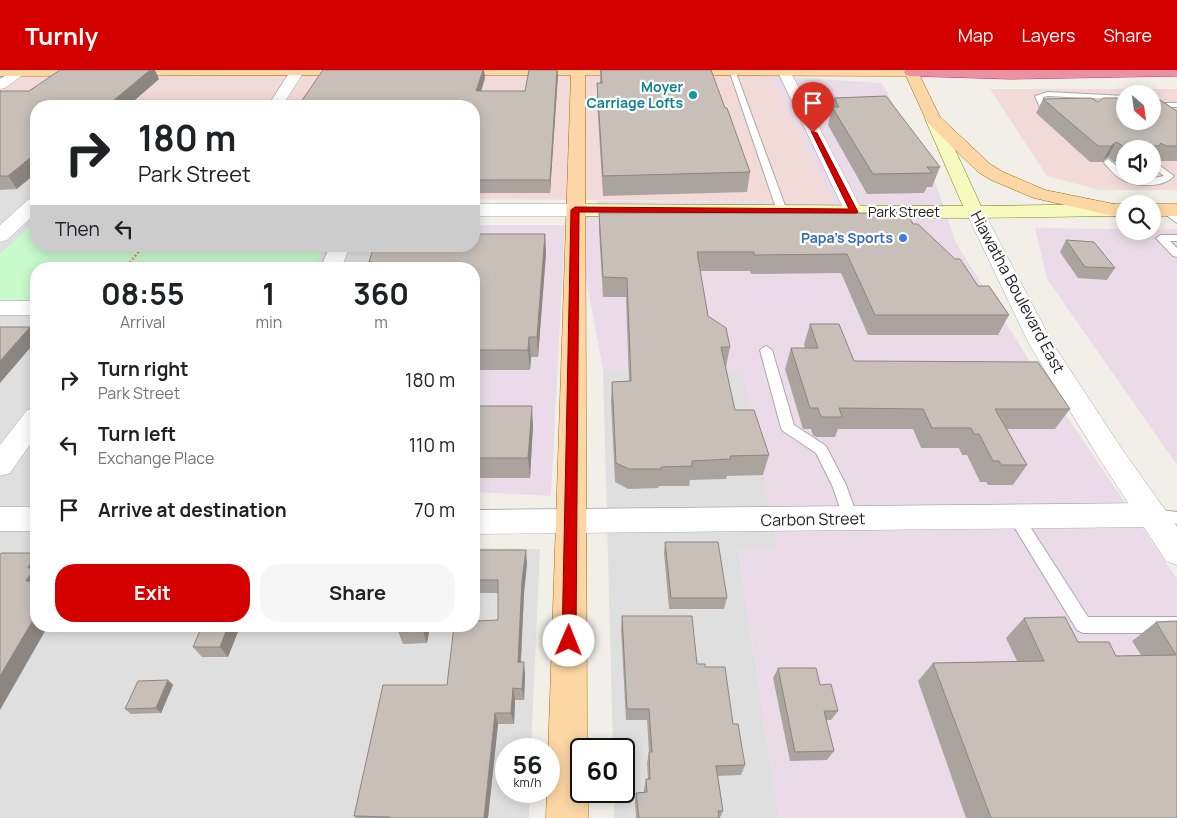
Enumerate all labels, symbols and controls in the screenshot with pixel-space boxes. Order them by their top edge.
text: Turnly [25,19,98,52]
text: Map [958,23,993,47]
text: Layers [1021,23,1075,47]
text: Share [1103,23,1152,47]
place label: Moyer Carriage Lofts [587,77,683,112]
pin [792,82,834,133]
north arrow [1116,85,1161,130]
map controls [1116,85,1161,240]
marker: Moyer Carriage Lofts [687,89,699,101]
icon: arrive [799,89,827,117]
text: 180 m [138,114,236,162]
icon: right [55,120,120,185]
button: sound [1116,140,1161,185]
text: Park Street [138,159,251,189]
button: search [1116,195,1161,240]
street label: Park Street [868,202,940,221]
street label: Hiawatha Boulevard East [966,207,1070,377]
icon: left [110,215,138,243]
text: Then [55,216,100,242]
place label: Papa's Sports [801,228,893,247]
marker: Papa's Sports [897,232,909,244]
text: 08:55 [101,273,185,314]
text: 1 [262,273,275,314]
text: 360 [353,273,409,314]
text: Arrival [120,311,166,333]
text: min [255,311,282,333]
text: m [374,311,388,333]
text: Turn right [98,356,188,382]
icon: right [55,366,83,394]
text: 180 m [405,367,455,393]
text: Park Street [98,382,180,404]
text: Turn left [98,421,176,447]
icon: left [55,431,83,459]
text: 110 m [409,432,455,458]
text: Exchange Place [98,447,214,469]
icon: arrive [55,496,83,524]
text: Arrive at destination [98,497,287,523]
text: 70 m [414,497,455,523]
street label: Carbon Street [760,507,866,531]
button: Exit [55,564,250,622]
button: Share [260,564,455,622]
position arrow [542,614,594,666]
speed limit sign: 60 [570,738,635,803]
text: 56 [512,747,543,782]
text: km/h [514,774,541,791]

